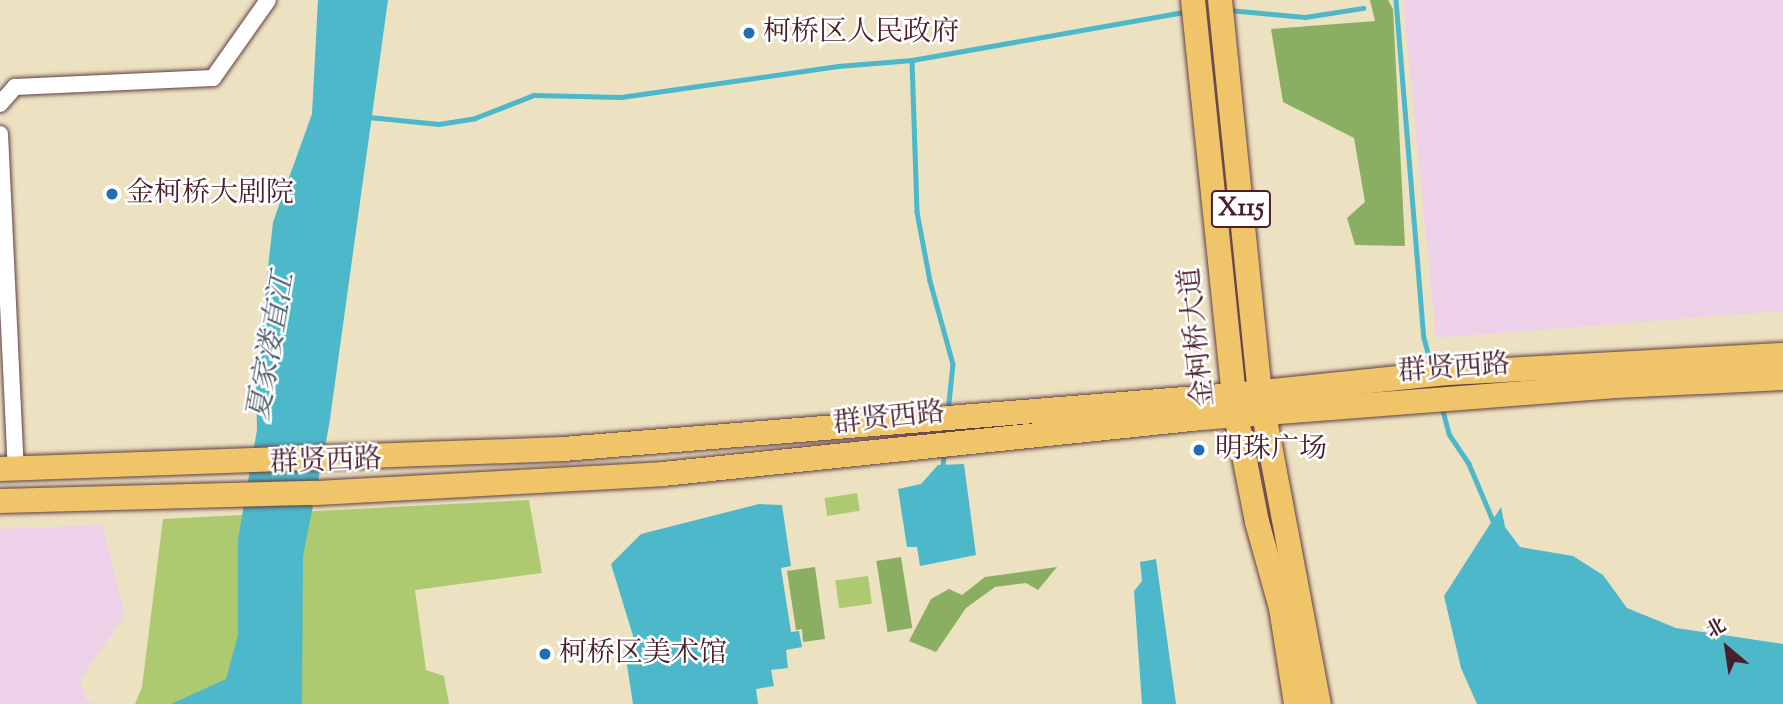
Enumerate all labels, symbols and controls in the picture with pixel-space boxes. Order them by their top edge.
place label: 柯桥区人民政府 [763,16,959,50]
marker: 柯桥区人民政府 [741,25,757,41]
place label: 金柯桥大剧院 [126,177,294,211]
marker: 金柯桥大剧院 [104,186,120,202]
road number: X115 [1210,186,1272,232]
street label: 金柯桥大道 [1174,266,1222,408]
water label: 夏家溇直江 [242,270,304,424]
street label: 群贤西路 [1397,348,1511,390]
street label: 群贤西路 [832,396,946,442]
place label: 明珠广场 [1215,433,1327,467]
marker: 明珠广场 [1189,440,1209,460]
street label: 群贤西路 [269,443,383,481]
north arrow [1692,613,1762,683]
text: 北 [1702,613,1731,646]
place label: 柯桥区美术馆 [559,637,727,671]
marker: 柯桥区美术馆 [537,646,553,662]

